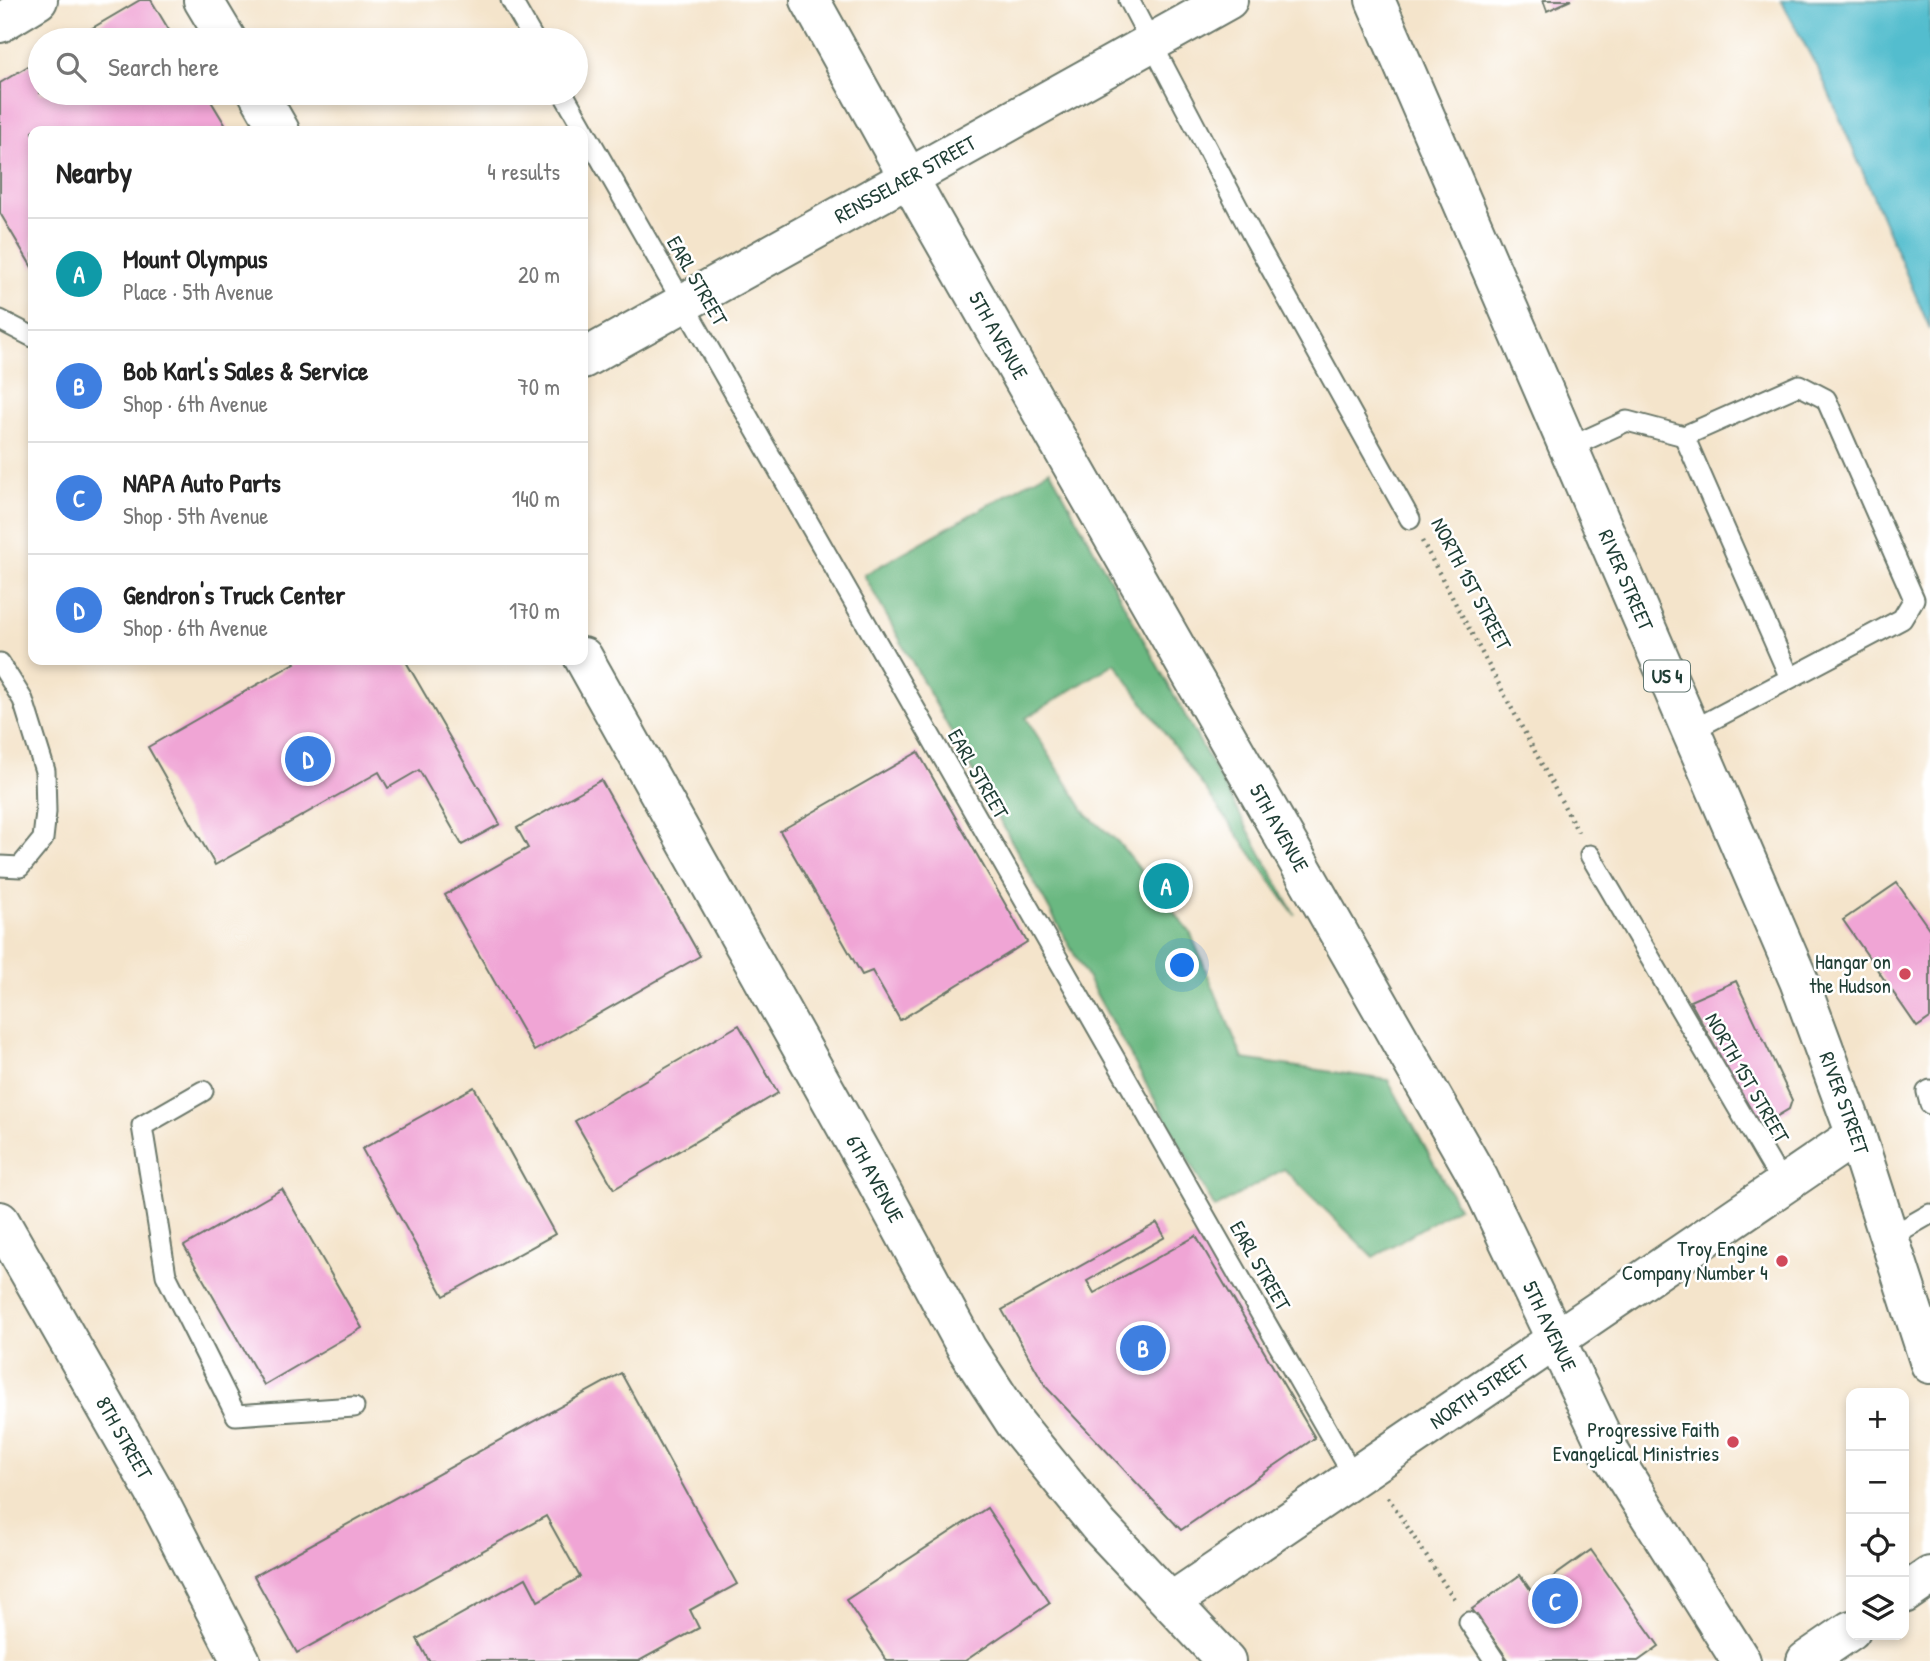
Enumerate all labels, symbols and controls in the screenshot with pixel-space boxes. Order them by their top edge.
search box [28,28,588,105]
icon: search [52,48,90,86]
text: Search here [108,49,219,84]
street label: RENSSELAER STREET [829,127,982,230]
text: Nearby [56,152,132,192]
text: 4 results [487,156,560,187]
street label: EARL STREET [660,231,735,332]
text: Mount Olympus [123,241,268,276]
text: A [73,259,85,290]
text: 20 m [518,259,560,290]
text: Place · 5th Avenue [123,276,273,307]
street label: 5TH AVENUE [962,286,1035,385]
text: Bob Karl's Sales & Service [123,353,368,388]
text: B [73,371,85,402]
text: 70 m [517,371,560,402]
text: Shop · 6th Avenue [123,388,268,419]
text: NAPA Auto Parts [123,465,281,500]
text: C [73,483,85,514]
text: 140 m [512,483,560,514]
text: Shop · 5th Avenue [123,500,268,531]
street label: NORTH 1ST STREET [1424,512,1519,656]
street label: RIVER STREET [1592,525,1661,636]
text: Gendron's Truck Center [123,577,345,612]
text: D [74,595,84,626]
text: 170 m [509,595,560,626]
text: Shop · 6th Avenue [123,612,268,643]
road number: US 4 [1644,660,1690,692]
street label: EARL STREET [941,724,1016,825]
pin: D [285,733,331,785]
street label: 5TH AVENUE [1243,779,1316,877]
pin: A [1143,860,1189,912]
place label: Hangar on the Hudson [1809,947,1891,1000]
your location [1165,948,1199,982]
marker: Hangar on the Hudson [1897,966,1913,982]
street label: NORTH 1ST STREET [1698,1007,1797,1149]
street label: RIVER STREET [1812,1048,1877,1159]
street label: 6TH AVENUE [839,1129,911,1228]
street label: EARL STREET [1223,1216,1298,1317]
place label: Troy Engine Company Number 4 [1622,1234,1768,1287]
marker: Troy Engine Company Number 4 [1774,1253,1790,1269]
street label: 5TH AVENUE [1516,1276,1584,1376]
pin: B [1120,1322,1166,1374]
street label: NORTH STREET [1423,1347,1535,1436]
map controls [1846,1388,1909,1640]
button: + [1846,1388,1909,1451]
street label: 8TH STREET [89,1391,160,1486]
place label: Progressive Faith Evangelical Ministries [1553,1415,1719,1468]
marker: Progressive Faith Evangelical Ministries [1725,1434,1741,1450]
button: − [1846,1451,1909,1514]
button: locate [1846,1514,1909,1577]
pin: C [1532,1575,1578,1627]
button: layers [1846,1577,1909,1640]

